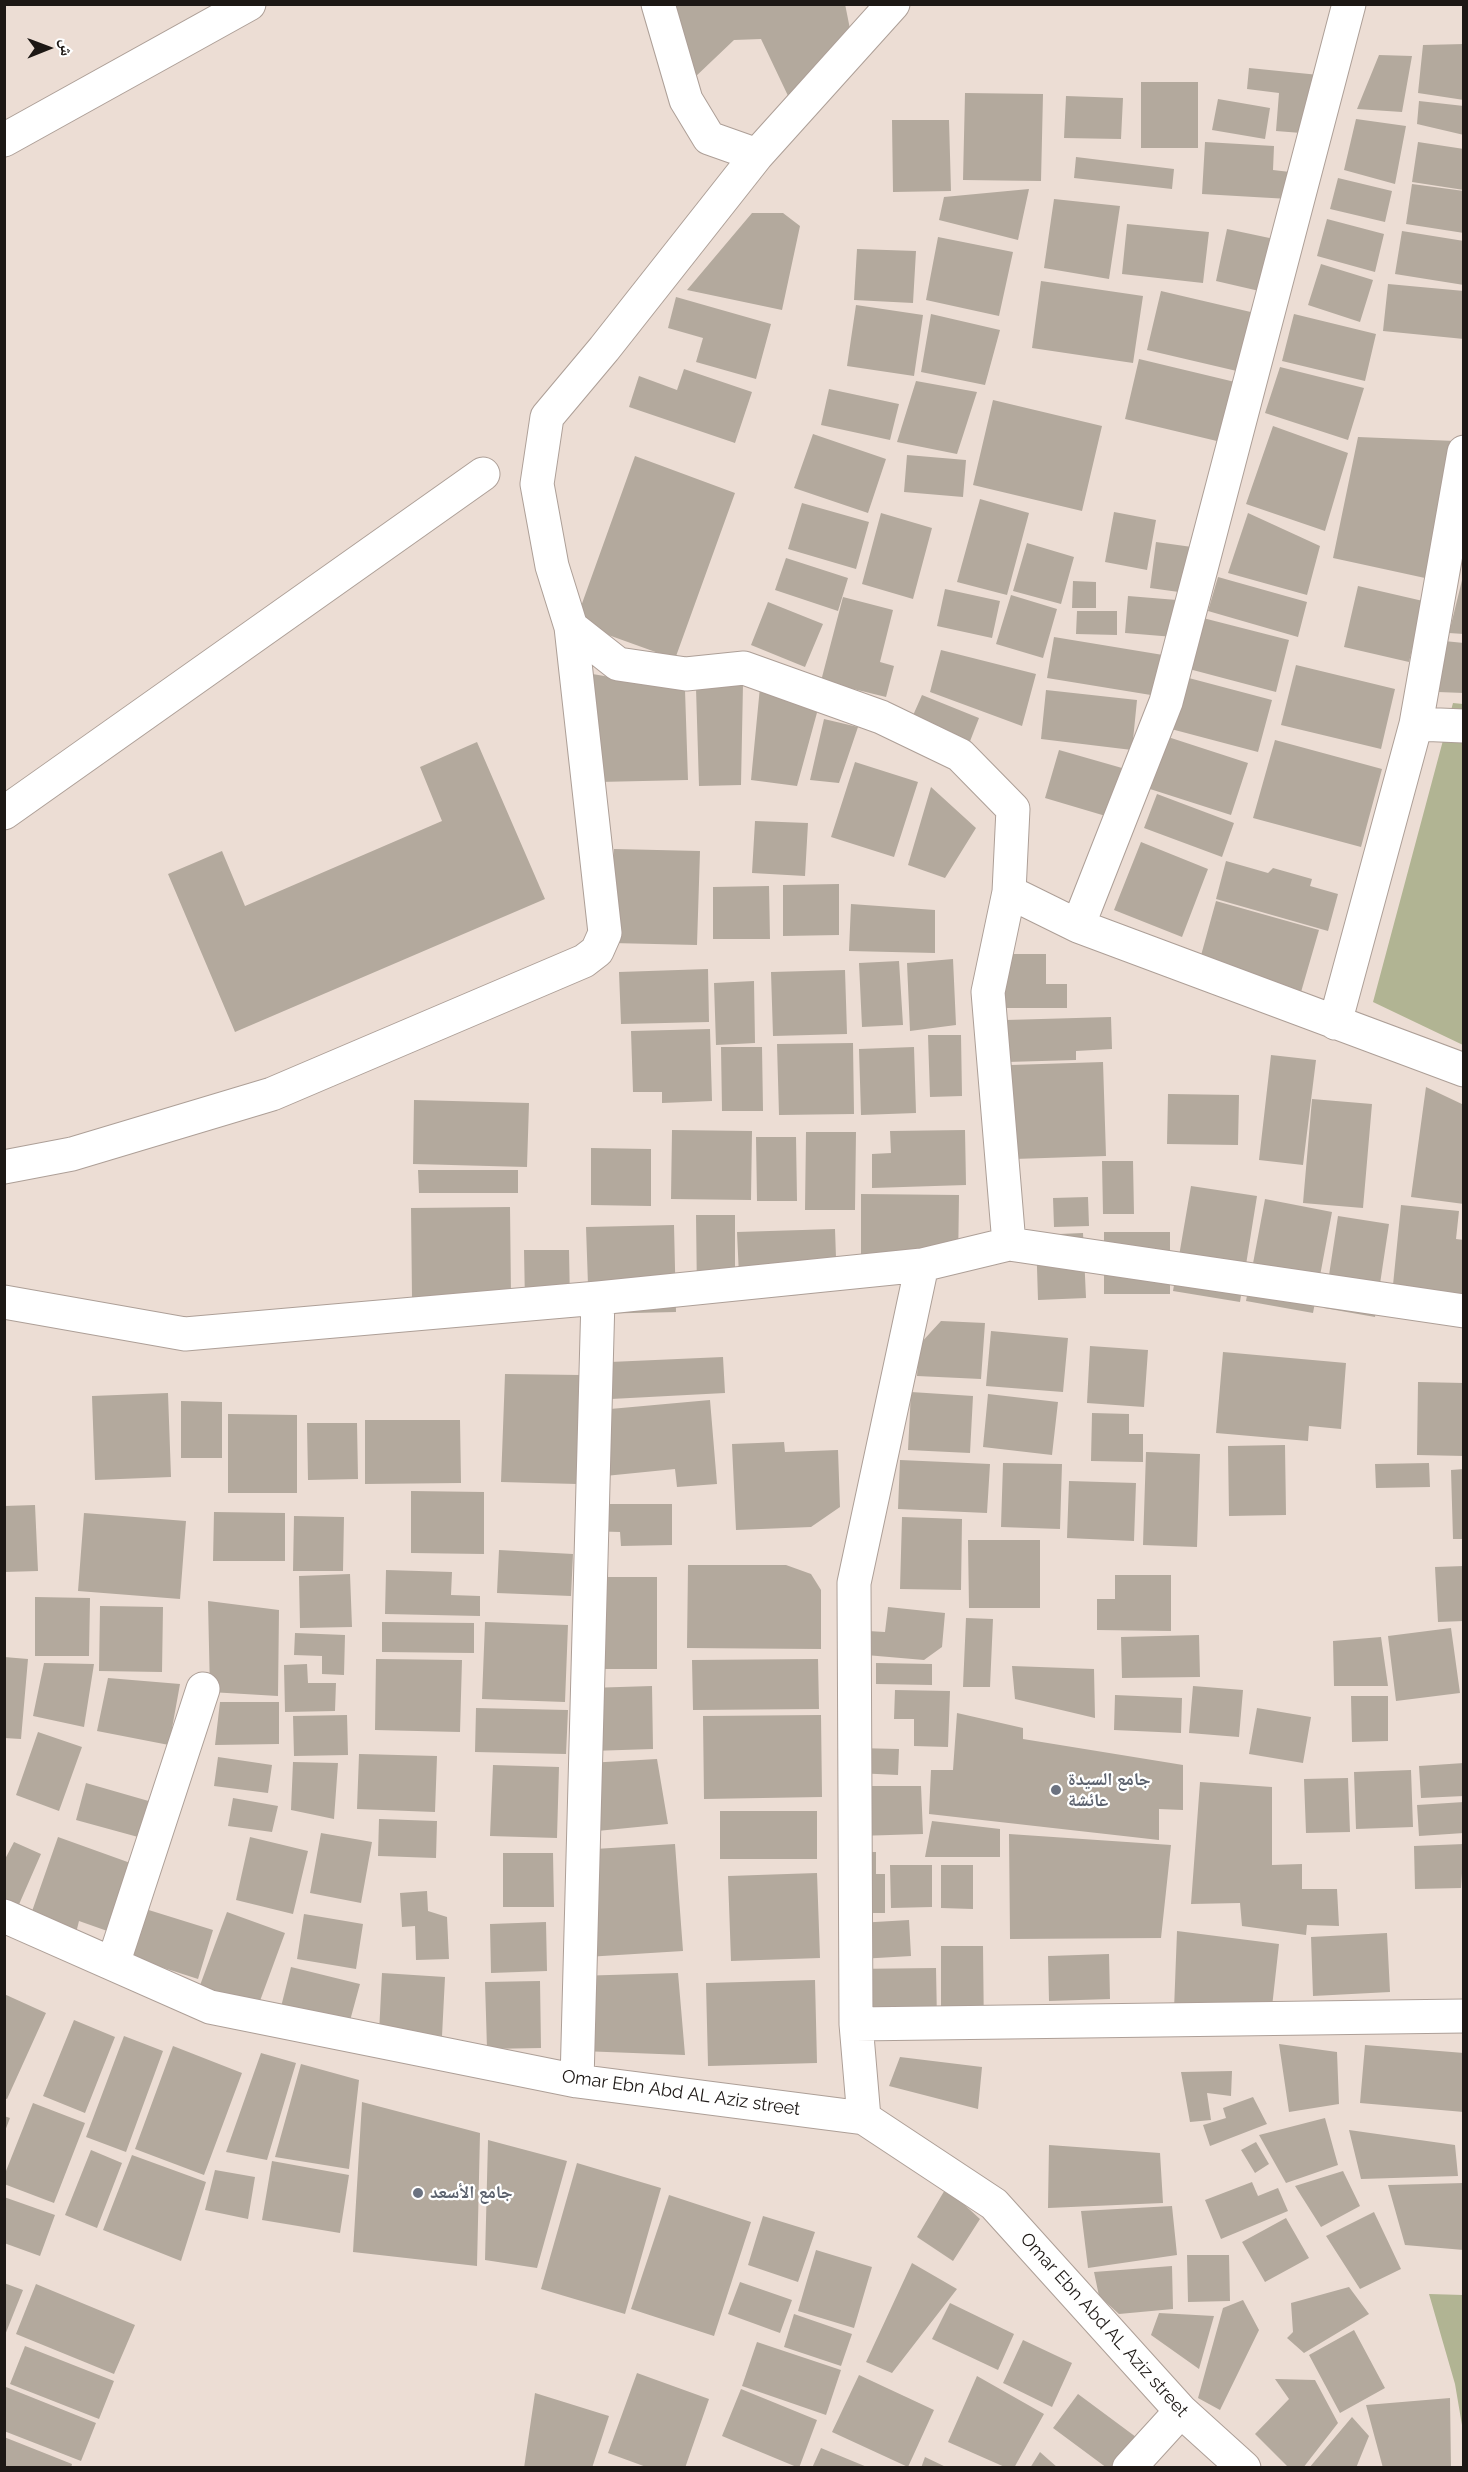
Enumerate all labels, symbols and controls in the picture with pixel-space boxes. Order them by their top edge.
north arrow [18,18,78,78]
text: ش [57,39,76,56]
place label: جامع السيدة عائشة [1068,1769,1151,1812]
marker: جامع السيدة عائشة [1049,1783,1063,1797]
street label: Omar Ebn Abd AL Aziz street [560,2066,802,2120]
place label: جامع الأسعد [430,2182,513,2204]
marker: جامع الأسعد [411,2186,425,2200]
street label: Omar Ebn Abd AL Aziz street [1016,2228,1192,2422]

